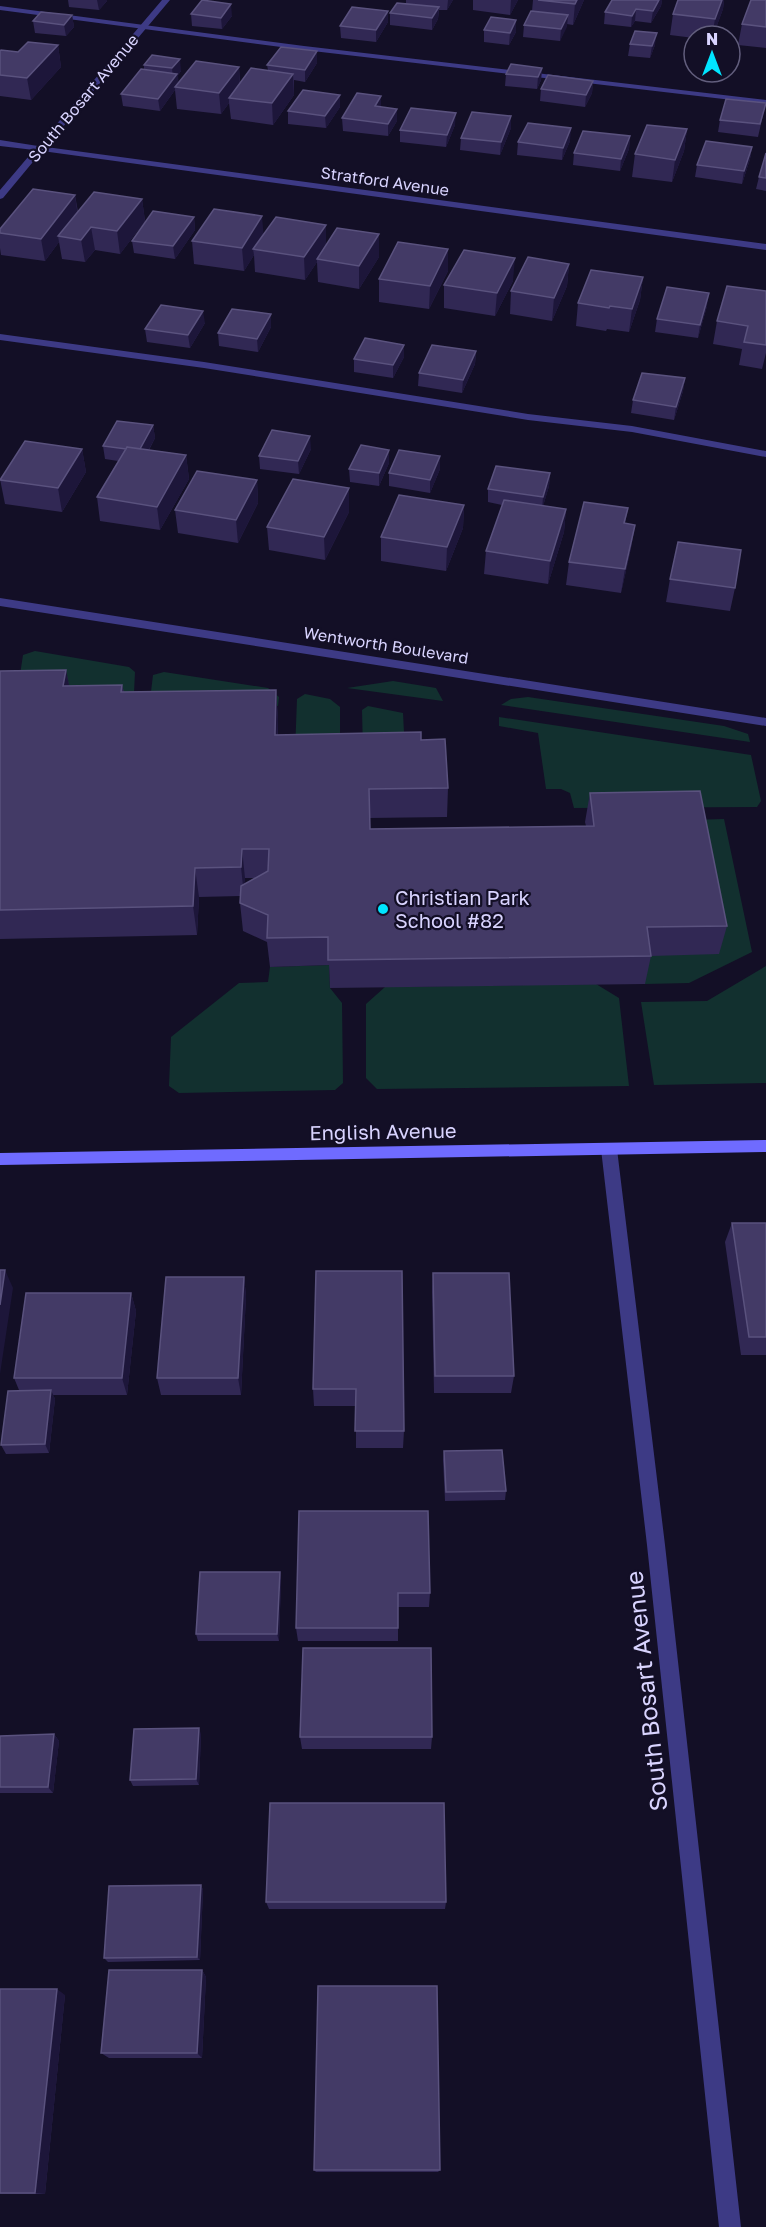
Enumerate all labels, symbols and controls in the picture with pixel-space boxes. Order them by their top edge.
north arrow [682,24,742,84]
text: N [706,29,718,49]
street label: South Bosart Avenue [24,30,142,166]
street label: Stratford Avenue [320,162,450,200]
street label: Wentworth Boulevard [302,622,470,668]
place label: Christian Park School #82 [395,885,530,932]
marker: Christian Park School #82 [376,902,390,916]
street label: English Avenue [309,1118,457,1144]
street label: South Bosart Avenue [618,1570,673,1813]

